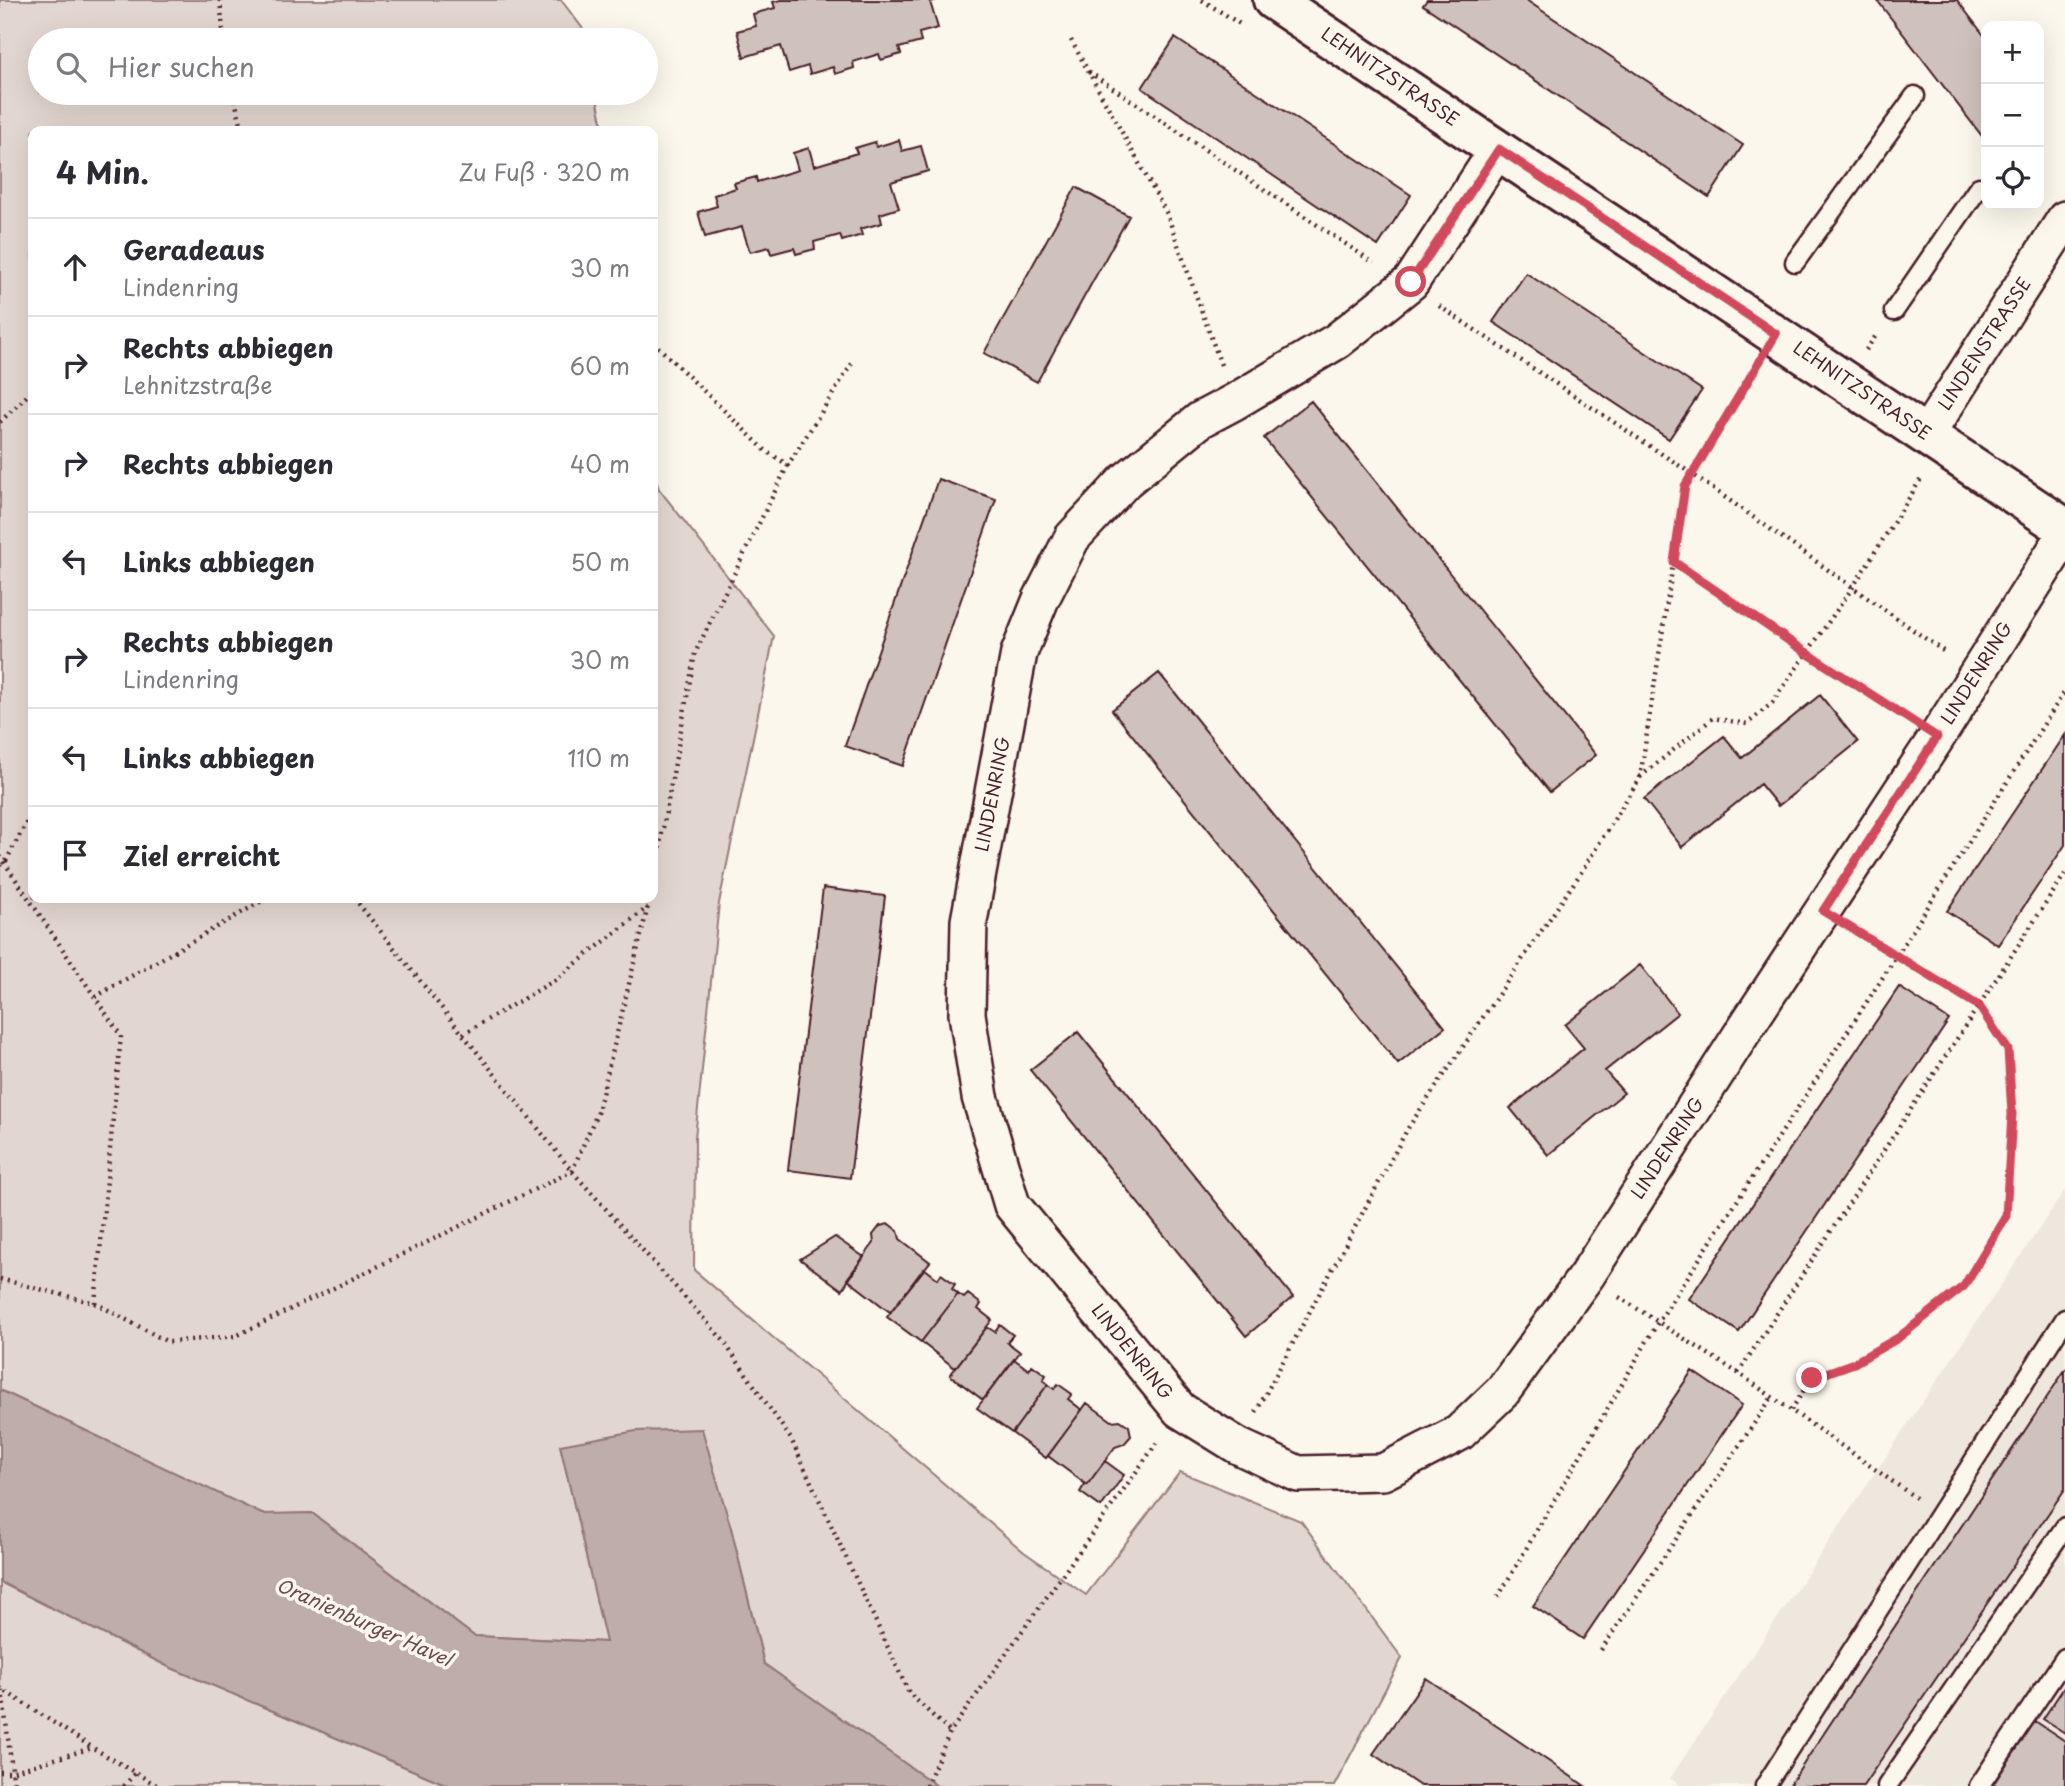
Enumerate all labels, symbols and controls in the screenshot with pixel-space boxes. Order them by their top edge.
street label: LEHNITZSTRASSE [1316,19,1465,132]
map controls [1981,21,2044,210]
button: + [1981,21,2044,84]
search box [28,28,658,105]
text: Hier suchen [108,47,255,86]
icon: search [52,48,90,86]
button: − [1981,84,2044,147]
button: locate [1981,147,2044,210]
text: 4 Min. [56,149,149,194]
text: Zu Fuß · 320 m [458,154,630,189]
text: Geradeaus [123,230,265,269]
icon: ahead [56,248,94,286]
text: 30 m [569,250,630,285]
route start [1395,266,1426,297]
text: Lindenring [123,269,239,304]
street label: LINDENSTRASSE [1931,271,2037,415]
text: Rechts abbiegen [123,328,334,367]
street label: LEHNITZSTRASSE [1788,333,1937,446]
icon: right [56,346,94,384]
text: 60 m [570,348,630,383]
text: Lehnitzstraße [123,367,272,402]
icon: right [56,444,94,482]
text: Rechts abbiegen [123,444,334,483]
text: 40 m [570,446,630,481]
icon: left [56,542,94,580]
text: Links abbiegen [123,542,315,581]
text: 50 m [570,544,630,579]
street label: LINDENRING [1933,615,2018,729]
text: Rechts abbiegen [123,622,334,661]
icon: right [56,640,94,678]
text: 30 m [569,642,630,677]
text: Lindenring [123,661,239,696]
street label: LINDENRING [967,734,1016,854]
icon: left [56,738,94,776]
text: Links abbiegen [123,738,315,777]
text: 110 m [568,740,630,775]
icon: arrive [56,836,94,874]
text: Ziel erreicht [123,836,281,875]
street label: LINDENRING [1623,1091,1710,1204]
street label: LINDENRING [1086,1297,1181,1405]
route end [1796,1362,1827,1393]
water label: Oranienburger Havel [272,1570,459,1673]

